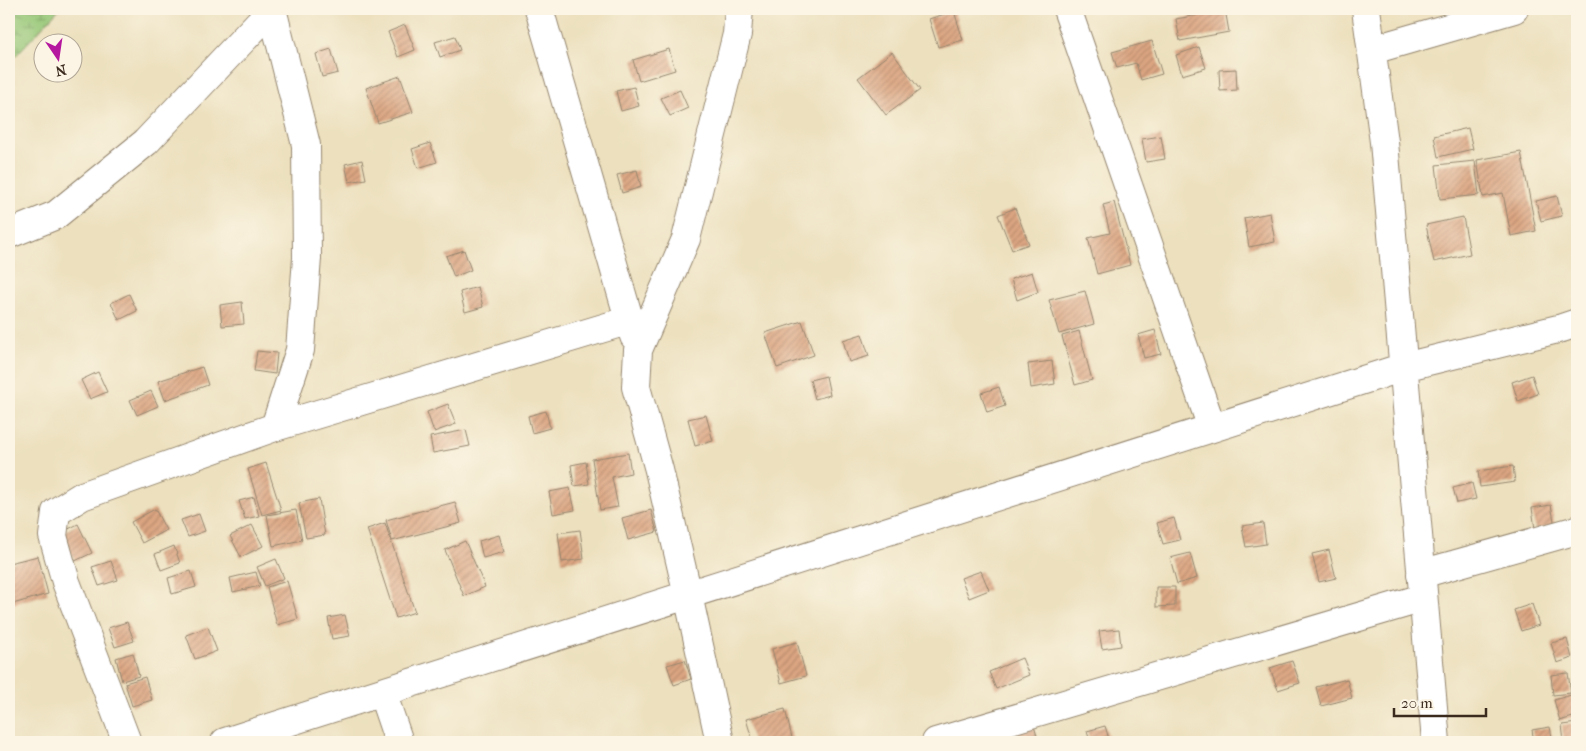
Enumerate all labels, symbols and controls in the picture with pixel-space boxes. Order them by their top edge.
north arrow [32,32,82,82]
text: N [53,61,68,80]
scale bar [1394,686,1486,718]
text: 20 m [1401,694,1433,712]

